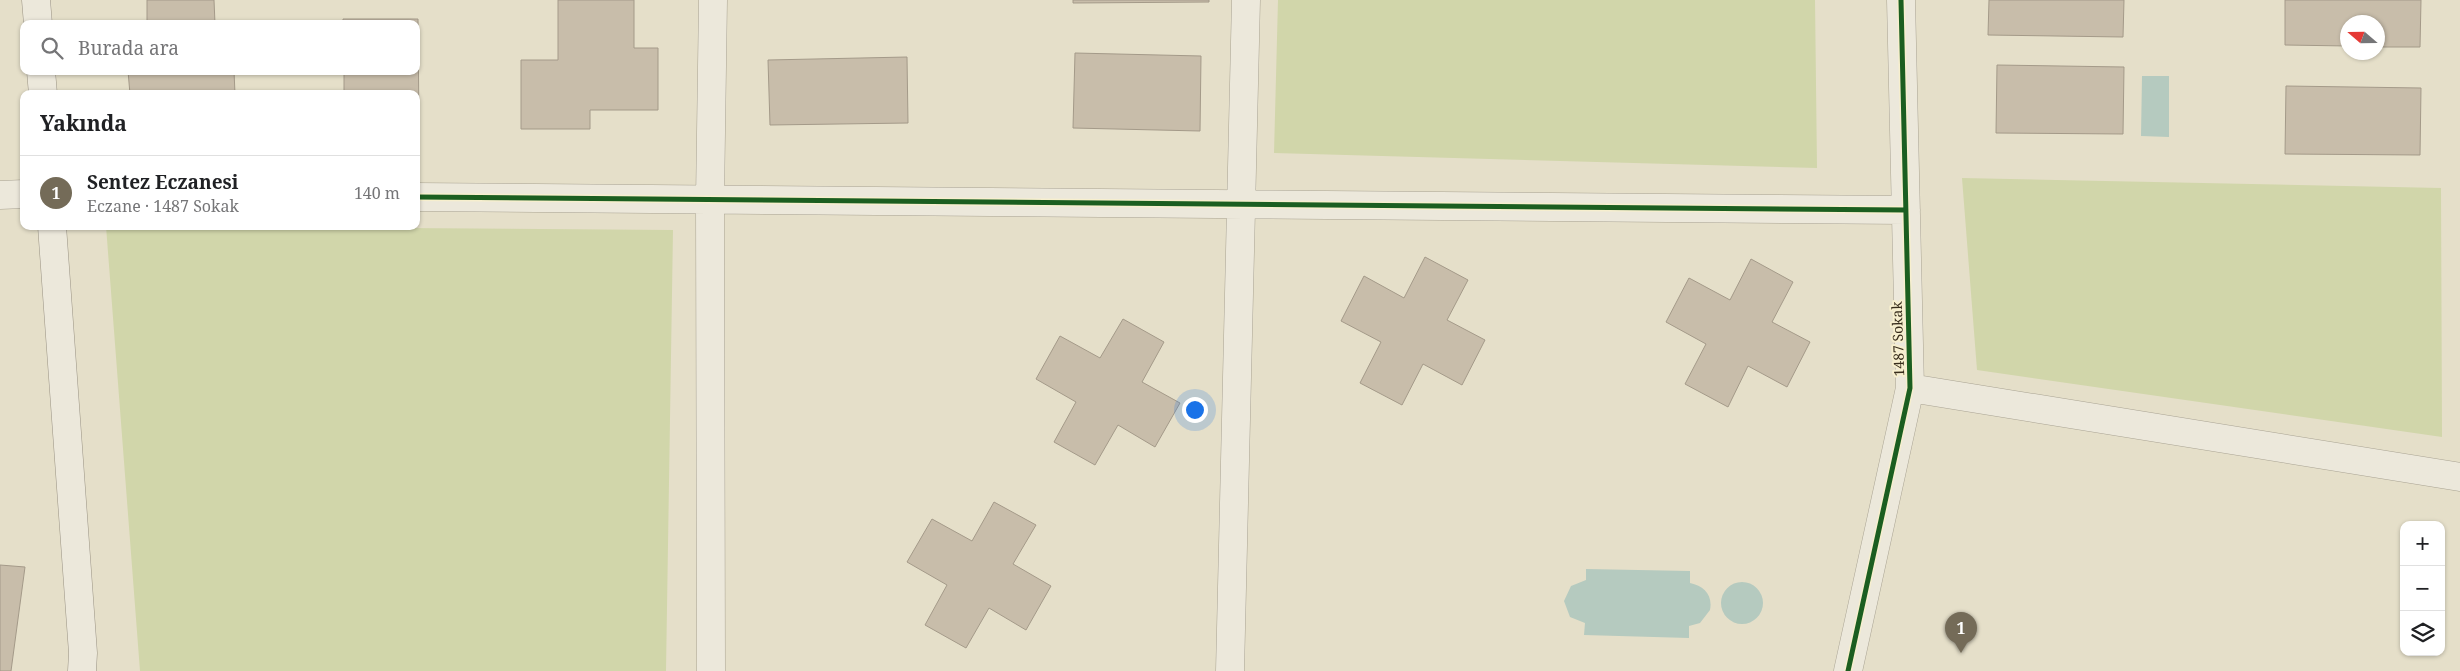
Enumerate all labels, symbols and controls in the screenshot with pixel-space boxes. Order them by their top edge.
north arrow [2340,15,2385,60]
search box [20,20,420,75]
icon: search [38,34,66,62]
text: Burada ara [78,35,179,61]
text: Yakında [40,109,127,137]
text: Sentez Eczanesi [87,169,238,195]
text: 1 [51,182,61,204]
text: 140 m [354,182,400,204]
text: Eczane · 1487 Sokak [87,195,239,217]
street label: 1487 Sokak [1887,300,1908,377]
your location [1182,397,1208,423]
map controls [2400,521,2445,656]
button: + [2400,521,2445,566]
button: − [2400,566,2445,611]
button: layers [2400,611,2445,656]
pin: 1 [1945,612,1977,653]

